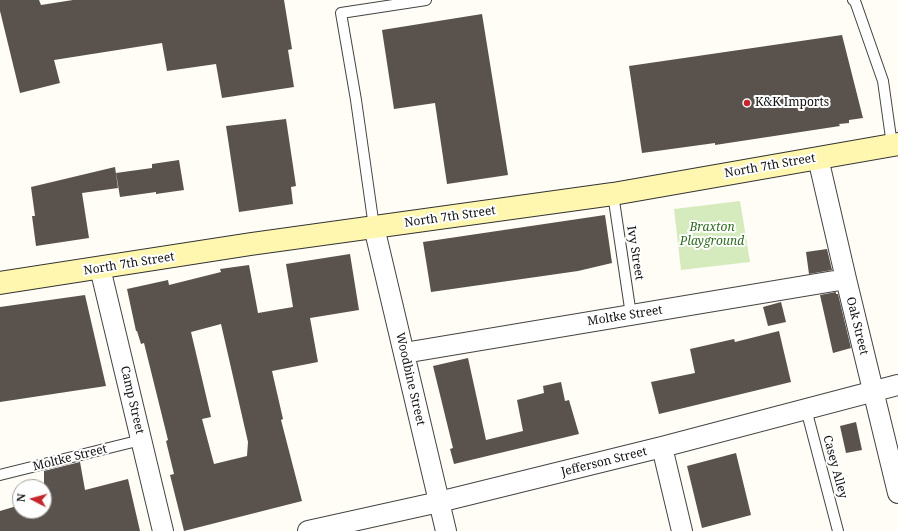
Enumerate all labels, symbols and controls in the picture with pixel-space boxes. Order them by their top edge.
place label: K&K Imports [755,96,829,110]
marker: K&K Imports [742,98,752,108]
street label: North 7th Street [724,151,816,181]
street label: North 7th Street [404,203,496,231]
park label: Braxton Playground [680,221,744,249]
street label: Ivy Street [624,225,646,281]
street label: North 7th Street [83,250,175,278]
street label: Oak Street [843,296,871,356]
street label: Moltke Street [586,303,664,329]
street label: Woodbine Street [392,331,428,427]
street label: Camp Street [117,365,147,435]
street label: Casey Alley [820,434,850,500]
street label: Moltke Street [31,442,109,474]
street label: Jefferson Street [560,444,648,480]
north arrow [12,479,52,519]
text: N [13,493,28,503]

